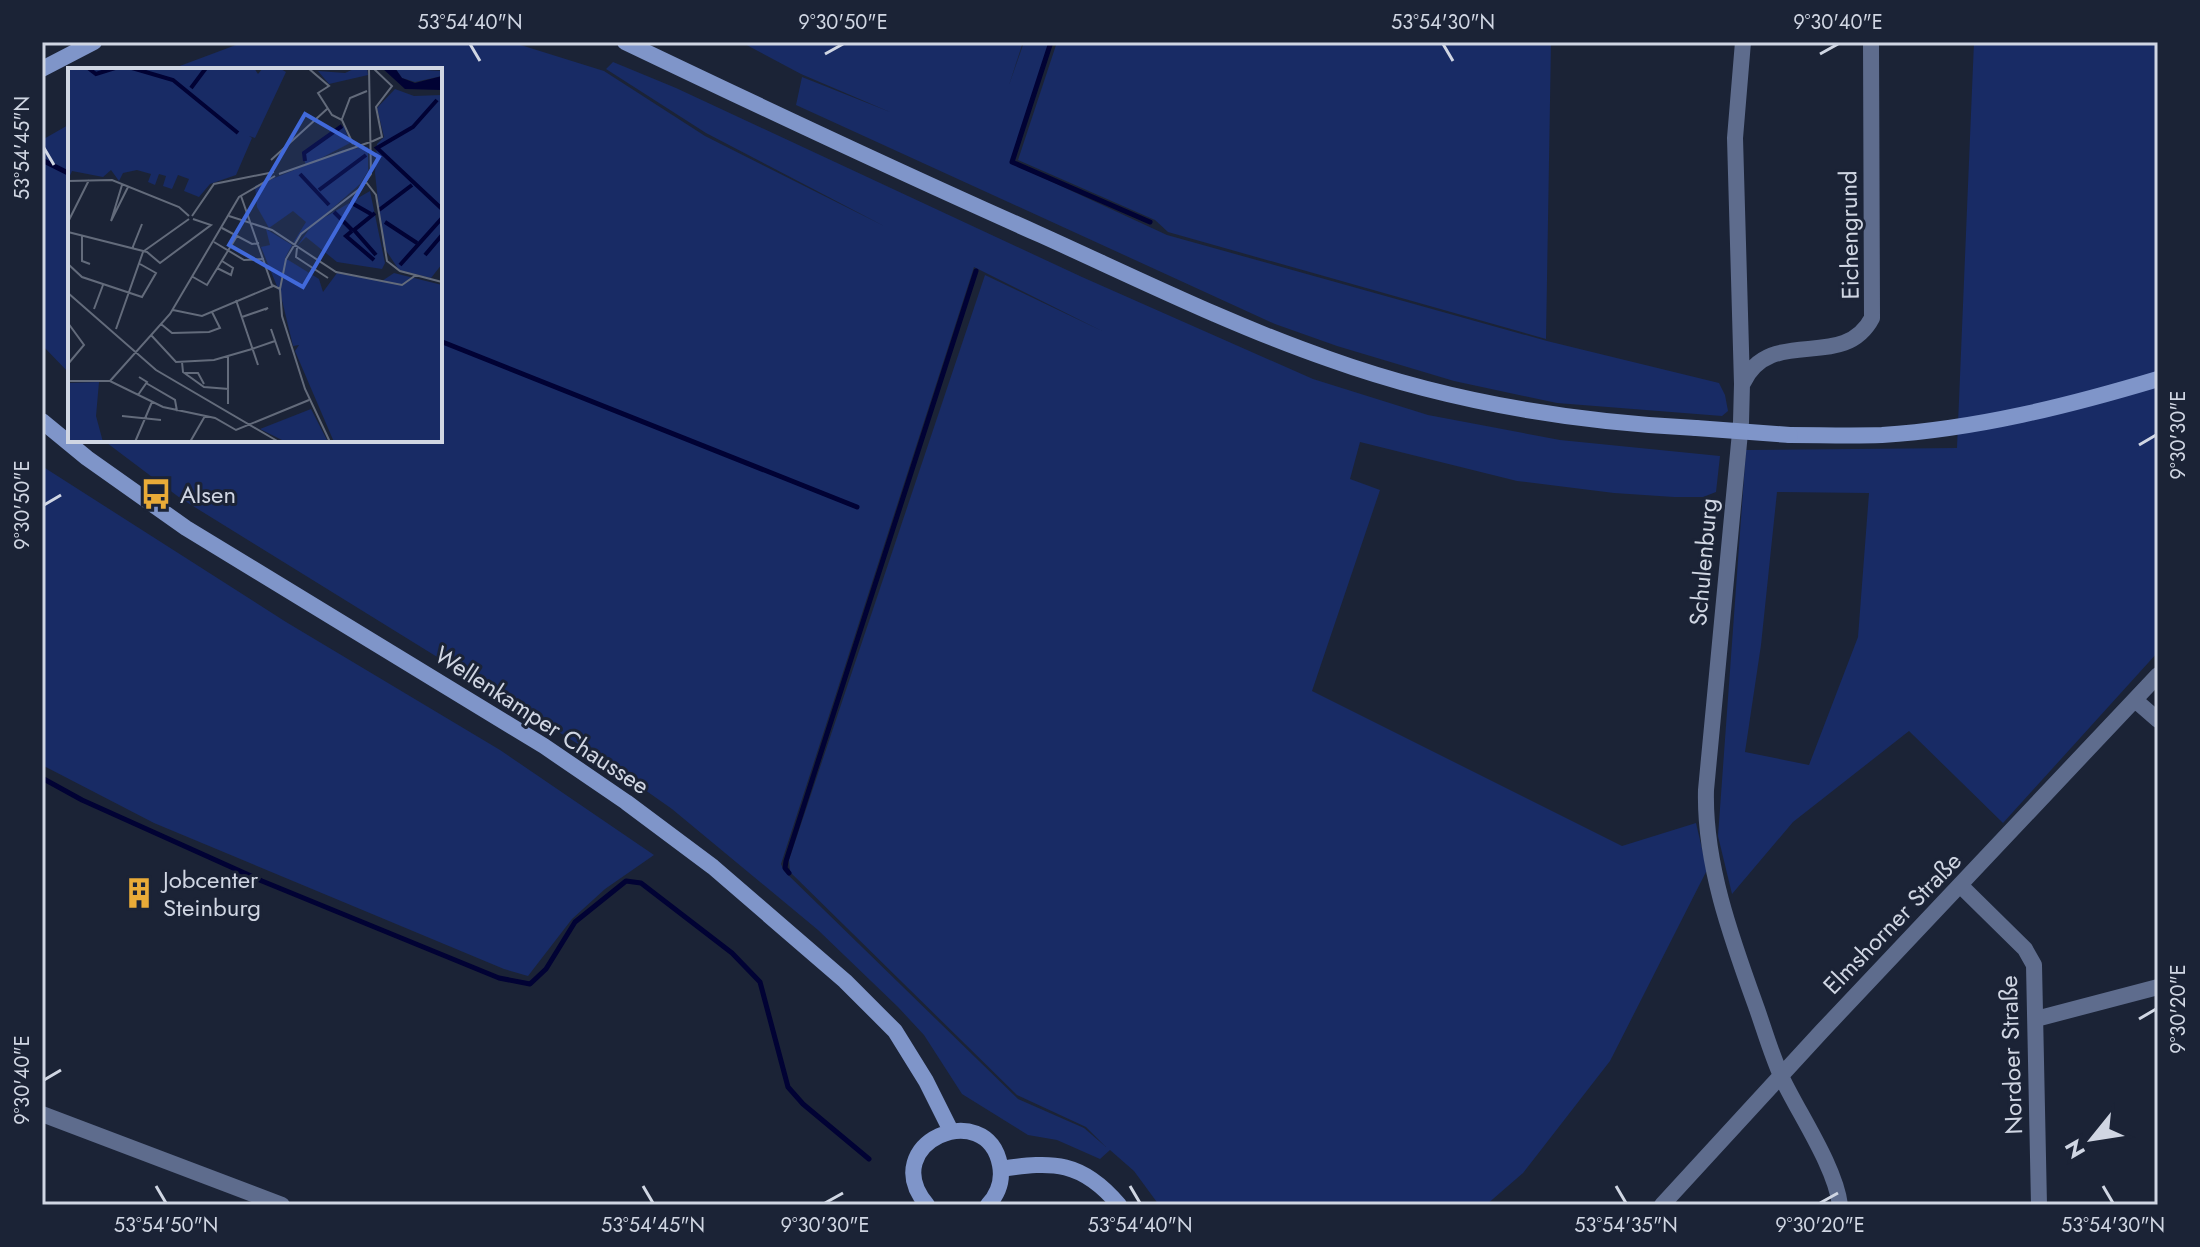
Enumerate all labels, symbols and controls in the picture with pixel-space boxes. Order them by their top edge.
text: 53°54'40"N [418,8,522,37]
text: 9°30'50"E [798,8,888,37]
text: 53°54'30"N [1391,8,1495,37]
text: 9°30'40"E [1793,8,1883,37]
inset map [68,68,442,442]
text: 53°54'45"N [8,96,37,200]
street label: Eichengrund [1830,170,1868,300]
text: 9°30'30"E [2164,391,2193,479]
text: 9°30'50"E [8,460,37,550]
bus stop icon: Alsen [139,477,173,511]
place label: Alsen [180,477,236,512]
street label: Schulenburg [1680,497,1726,627]
street label: Wellenkamper Chaussee [428,637,656,803]
street label: Elmshorner Straße [1815,844,1969,1002]
place label: Jobcenter Steinburg [160,862,261,925]
building icon: Jobcenter Steinburg [122,876,156,910]
text: 9°30'20"E [2164,964,2193,1054]
street label: Nordoer Straße [1991,975,2031,1135]
text: 9°30'40"E [8,1035,37,1125]
north arrow [2052,1099,2132,1179]
text: N [2056,1133,2093,1165]
text: 53°54'50"N [114,1211,218,1240]
text: 53°54'45"N [601,1211,705,1240]
text: 9°30'30"E [781,1211,869,1240]
text: 53°54'40"N [1088,1211,1192,1240]
text: 53°54'35"N [1574,1211,1678,1240]
text: 9°30'20"E [1775,1211,1865,1240]
text: 53°54'30"N [2061,1211,2165,1240]

